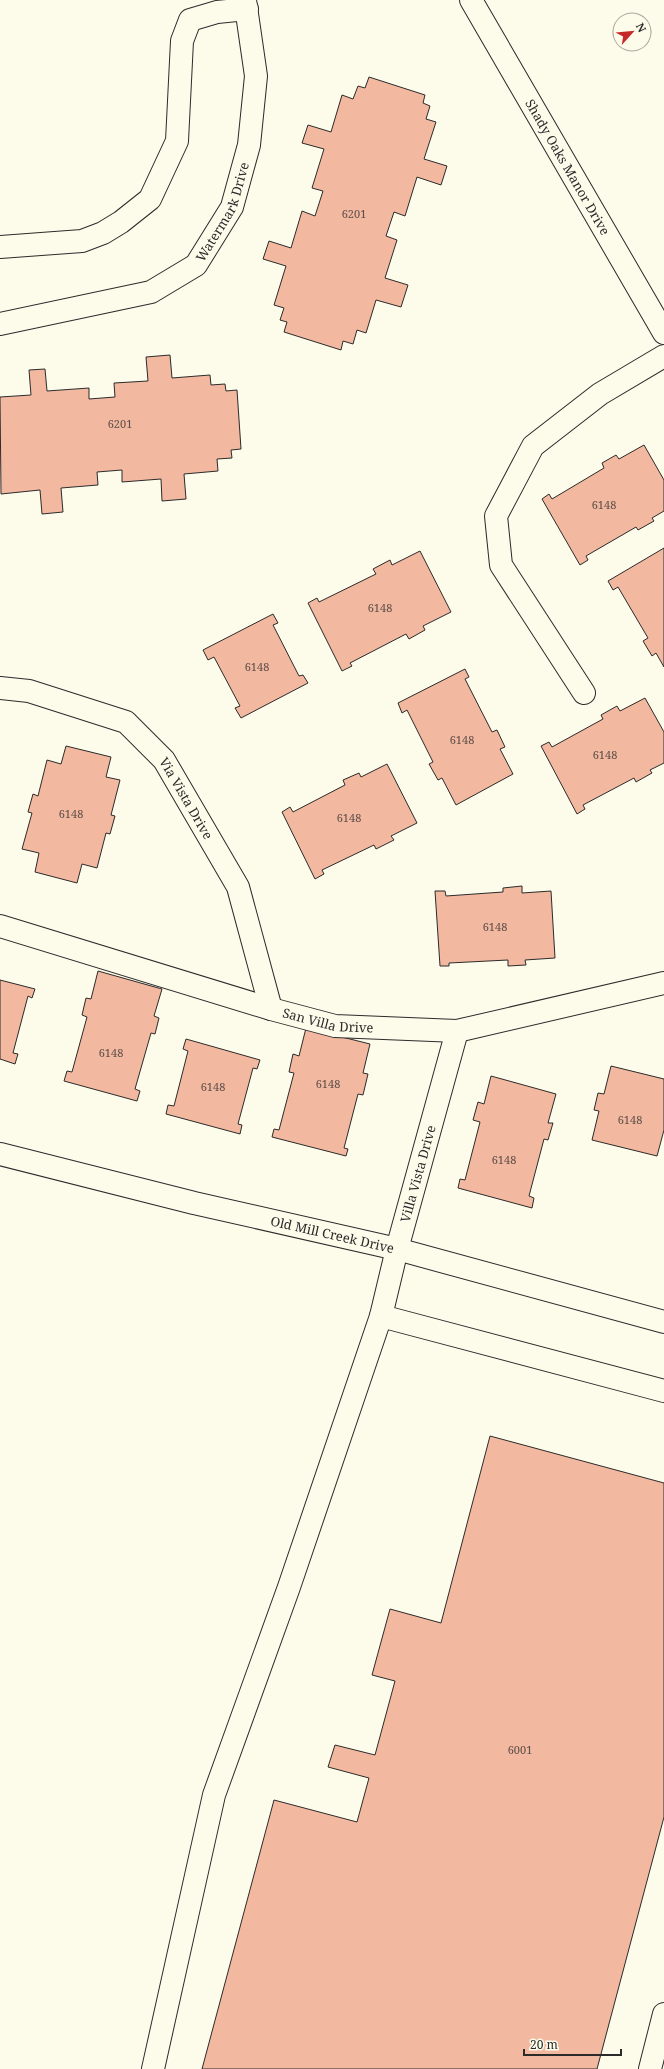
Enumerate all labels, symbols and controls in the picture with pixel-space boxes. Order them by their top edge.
north arrow [612,12,652,52]
text: N [633,20,650,35]
street label: Shady Oaks Manor Drive [521,96,614,238]
street label: Watermark Drive [191,160,253,265]
house number: 6201 [342,206,366,221]
house number: 6201 [108,416,132,431]
house number: 6148 [592,497,616,512]
house number: 6148 [368,600,392,615]
house number: 6148 [245,659,269,674]
house number: 6148 [450,732,474,747]
house number: 6148 [593,747,617,762]
street label: Via Vista Drive [155,754,217,843]
house number: 6148 [59,806,83,821]
house number: 6148 [337,810,361,825]
house number: 6148 [483,919,507,934]
street label: San Villa Drive [281,1004,374,1037]
house number: 6148 [99,1045,123,1060]
house number: 6148 [316,1076,340,1091]
house number: 6148 [201,1079,225,1094]
house number: 6148 [618,1112,642,1127]
street label: Villa Vista Drive [396,1123,440,1224]
house number: 6148 [492,1152,516,1167]
street label: Old Mill Creek Drive [269,1212,396,1257]
house number: 6001 [508,1742,532,1757]
scale bar [524,2031,621,2057]
text: 20 m [530,2036,558,2053]

